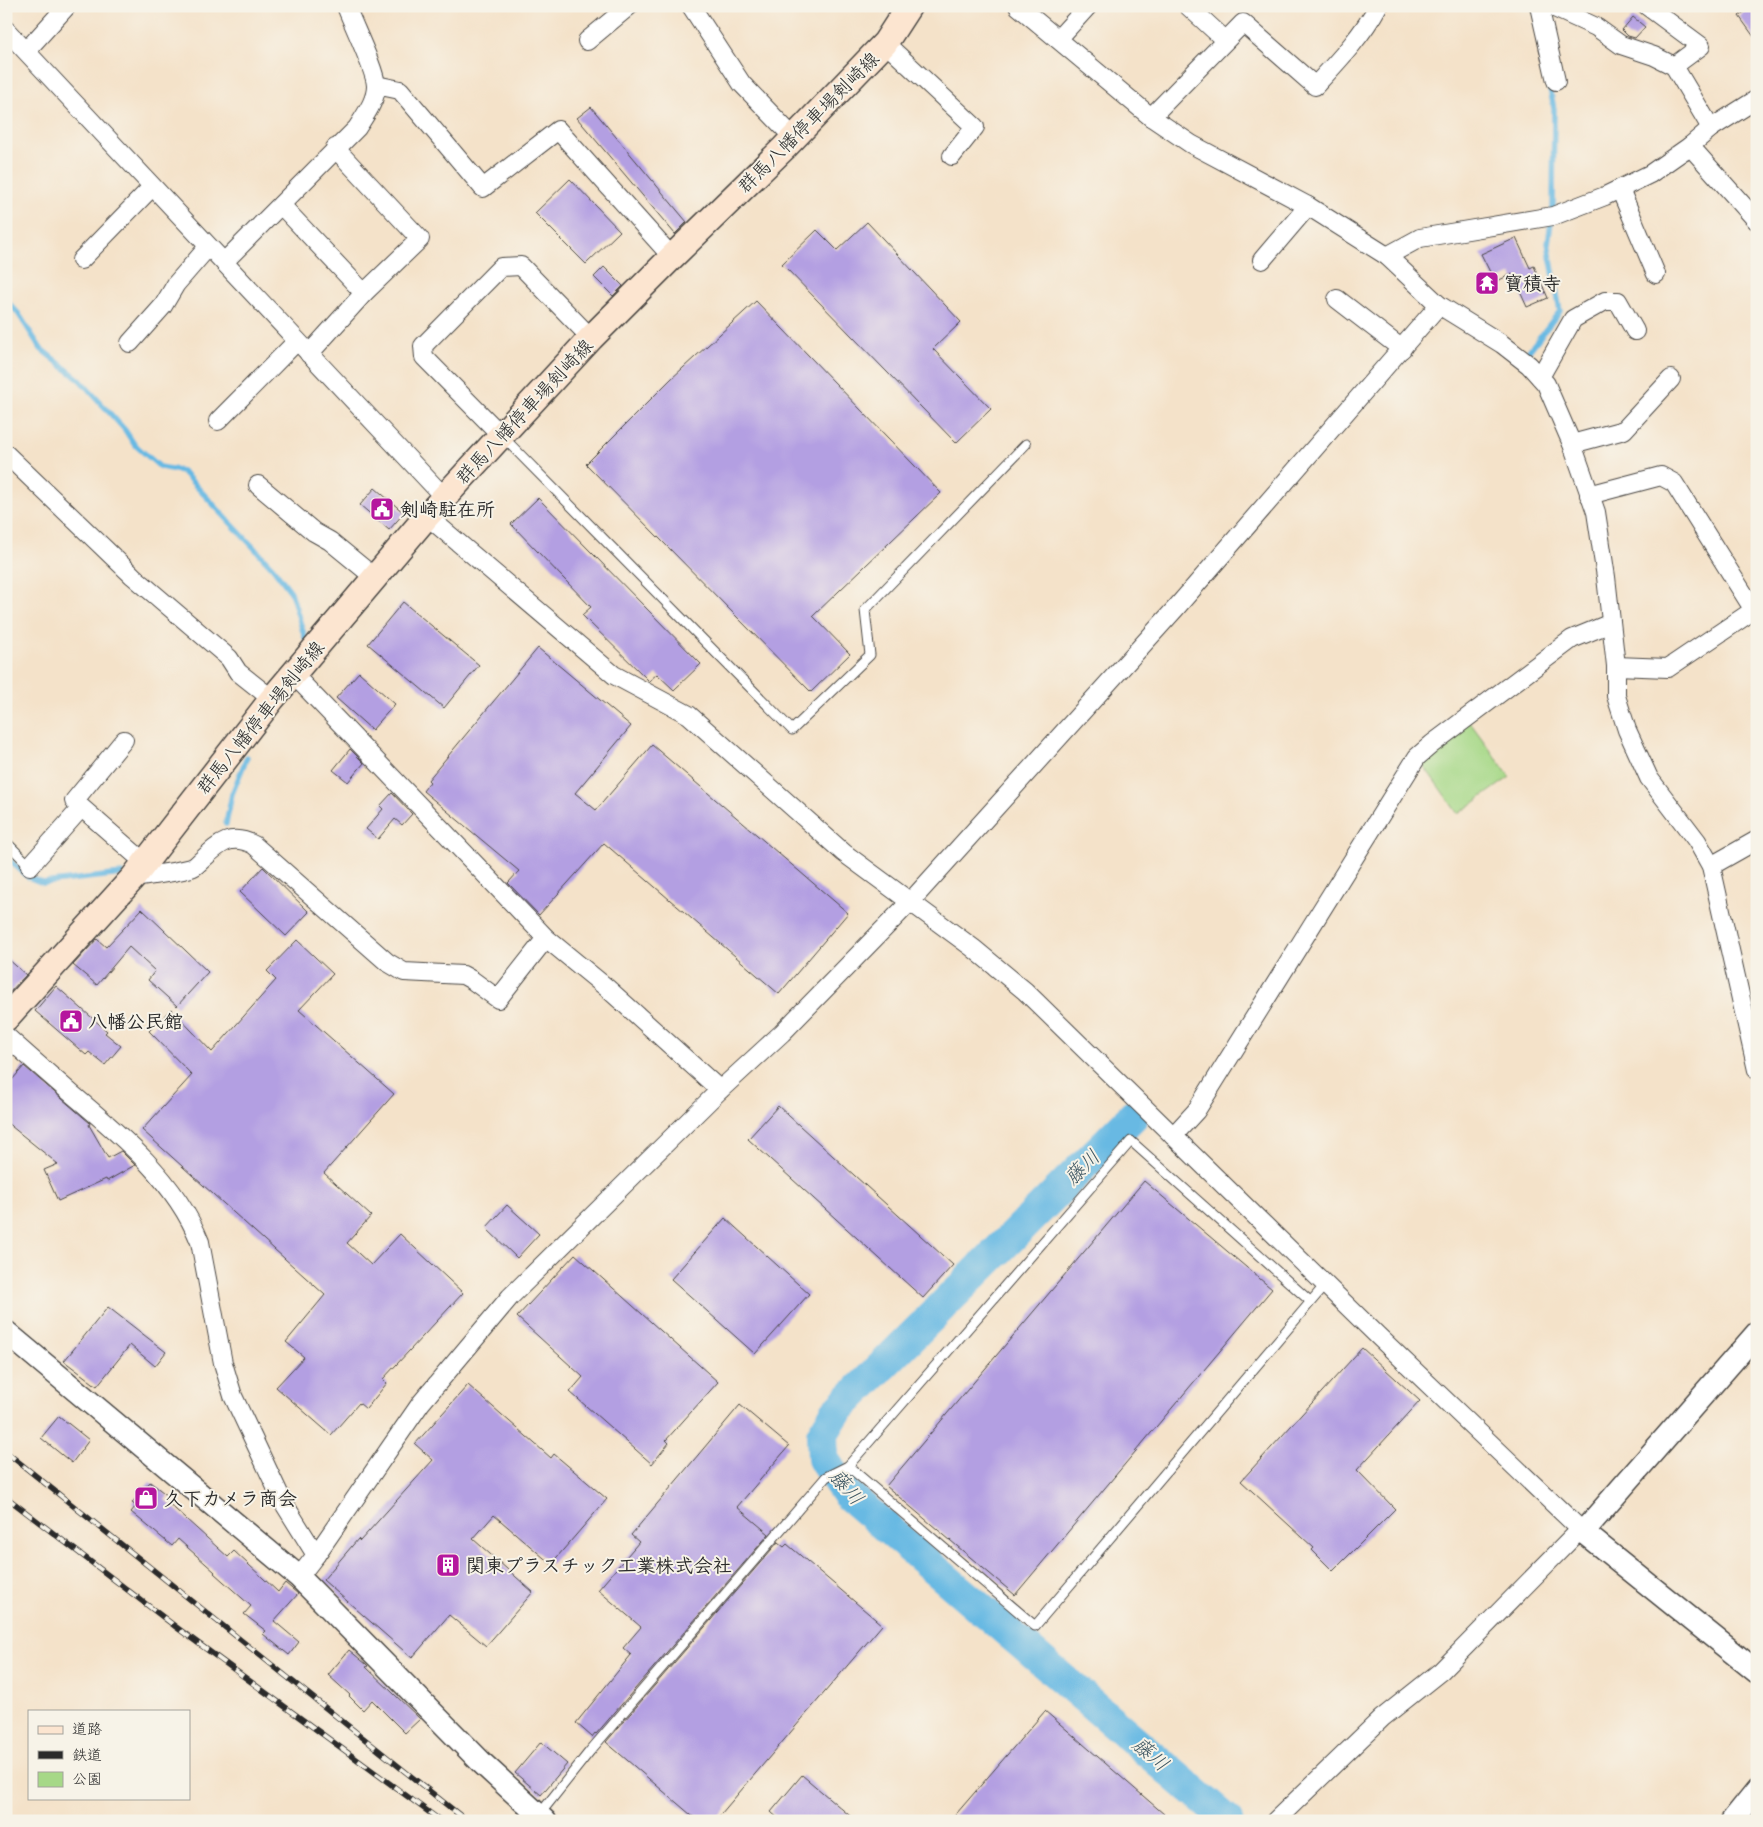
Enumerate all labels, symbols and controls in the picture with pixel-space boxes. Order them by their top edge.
street label: 群馬八幡停車場剣崎線 [733,47,885,199]
temple icon: 寶積寺 [1474,270,1500,296]
place label: 寶積寺 [1504,272,1561,297]
street label: 群馬八幡停車場剣崎線 [451,334,599,490]
public building icon: 剣崎駐在所 [369,496,395,522]
place label: 剣崎駐在所 [400,498,495,523]
street label: 群馬八幡停車場剣崎線 [192,636,331,800]
public building icon: 八幡公民館 [58,1008,84,1034]
place label: 八幡公民館 [88,1010,183,1035]
water label: 藤川 [1059,1144,1107,1192]
water label: 藤川 [823,1464,869,1512]
shop icon: 久下カメラ商会 [133,1485,159,1511]
place label: 久下カメラ商会 [164,1487,297,1512]
building icon: 関東プラスチック工業株式会社 [435,1552,461,1578]
place label: 関東プラスチック工業株式会社 [466,1554,732,1579]
legend [28,1710,190,1800]
text: 道路 [72,1720,102,1740]
water label: 藤川 [1126,1732,1174,1778]
text: 鉄道 [72,1746,102,1766]
text: 公園 [72,1770,102,1790]

